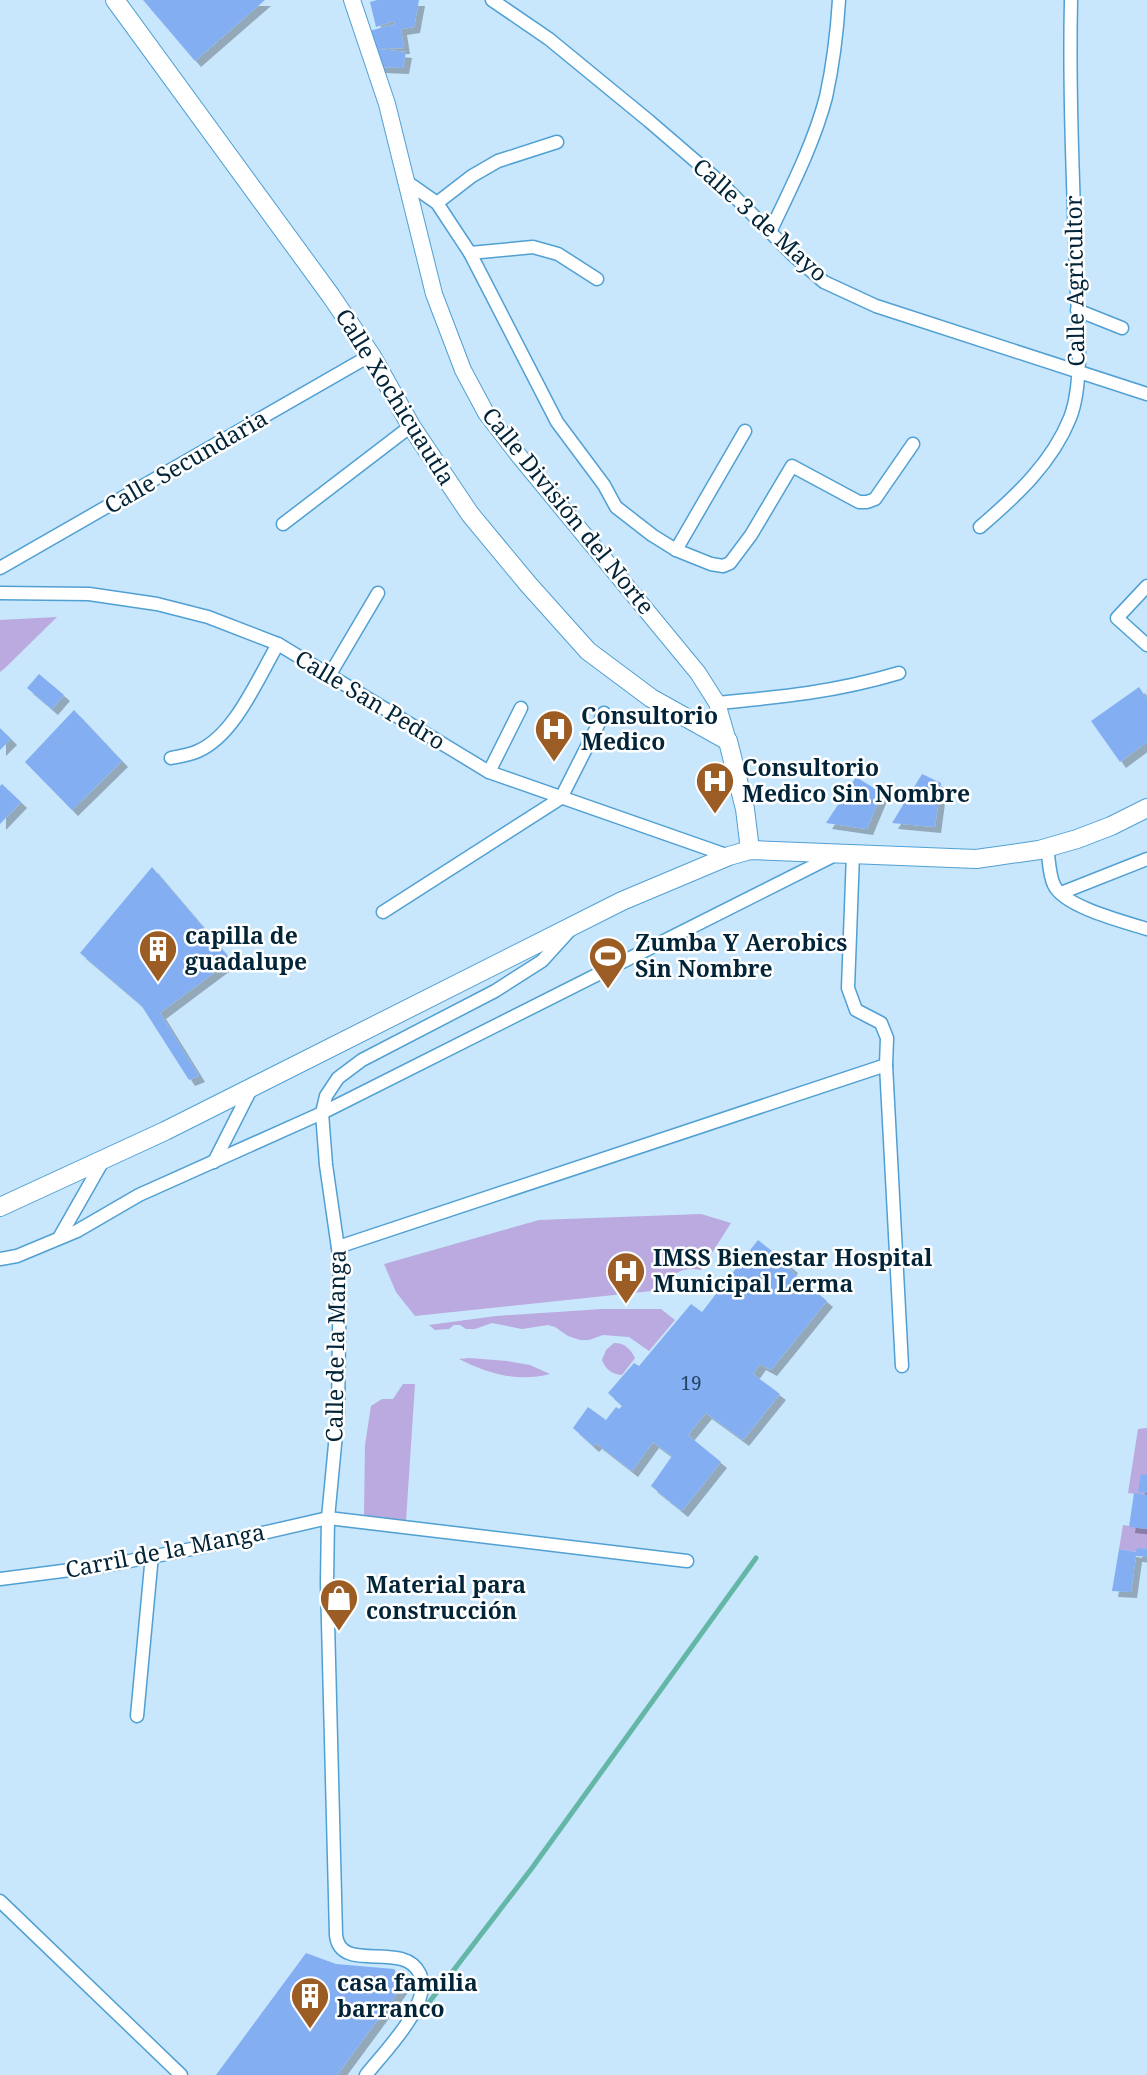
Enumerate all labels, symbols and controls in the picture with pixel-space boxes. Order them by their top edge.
street label: Calle 3 de Mayo [686,150,835,288]
street label: Calle Agricultor [1057,195,1091,367]
street label: Calle Xochicuautla [328,302,463,491]
street label: Calle División del Norte [475,400,662,621]
street label: Calle Secundaria [98,401,273,521]
street label: Calle San Pedro [289,642,452,757]
place label: Consultorio Medico [581,699,718,757]
hospital icon: Consultorio Medico [533,708,575,763]
place label: Consultorio Medico Sin Nombre [742,751,970,809]
hospital icon: Consultorio Medico Sin Nombre [694,760,736,815]
place label: capilla de guadalupe [185,919,307,977]
place label: Zumba Y Aerobics Sin Nombre [635,926,847,984]
building icon: capilla de guadalupe [137,928,179,983]
sports icon: Zumba Y Aerobics Sin Nombre [587,935,629,990]
place label: IMSS Bienestar Hospital Municipal Lerma [653,1241,932,1299]
street label: Calle de la Manga [317,1249,353,1443]
hospital icon: IMSS Bienestar Hospital Municipal Lerma [605,1250,647,1305]
house number: 19 [680,1370,702,1396]
street label: Carril de la Manga [62,1515,267,1585]
place label: Material para construcción [366,1568,526,1626]
shop icon: Material para construcción [318,1577,360,1632]
place label: casa familia barranco [337,1966,478,2024]
building icon: casa familia barranco [289,1975,331,2030]

